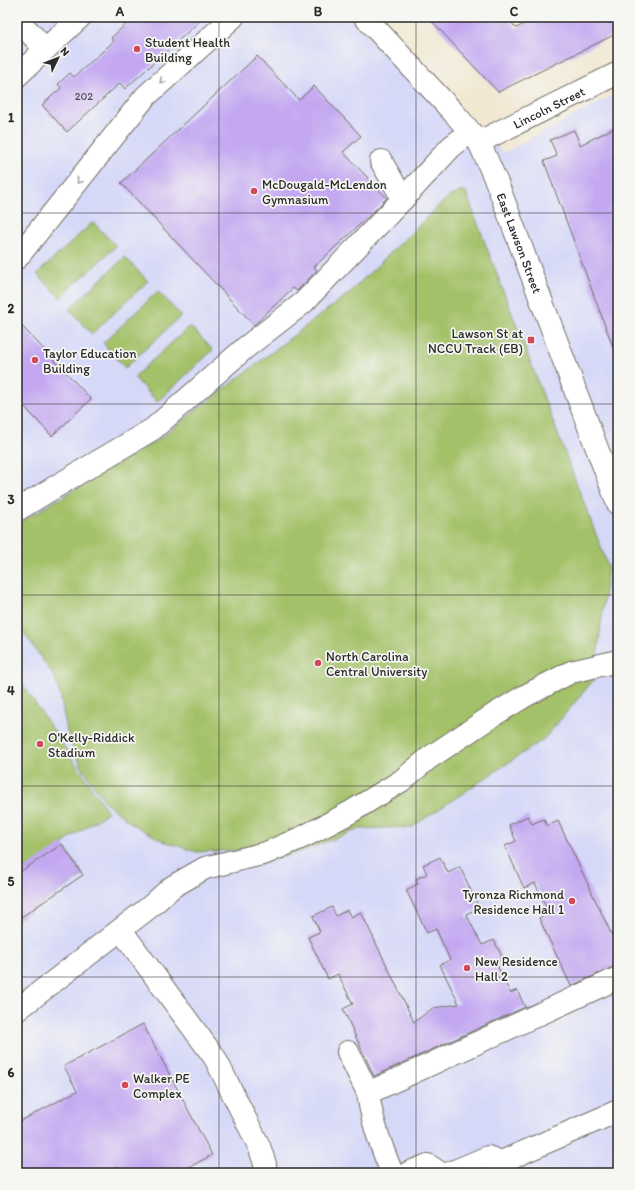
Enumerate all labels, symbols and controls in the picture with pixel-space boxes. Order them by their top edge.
text: A [115,4,125,19]
text: B [314,4,323,19]
text: C [510,4,519,19]
place label: Student Health Building [145,35,230,65]
north arrow [38,38,78,78]
text: N [58,44,72,59]
marker: Student Health Building [132,44,142,54]
one-way arrow [160,76,167,83]
street label: Lincoln Street [511,84,588,132]
house number: 202 [75,90,93,103]
text: 1 [8,110,14,125]
one-way arrow [77,176,84,183]
place label: McDougald-McLendon Gymnasium [262,177,387,207]
marker: McDougald-McLendon Gymnasium [249,186,259,196]
street label: East Lawson Street [493,191,545,296]
text: 2 [8,301,15,316]
place label: Lawson St at NCCU Track (EB) [428,326,523,356]
marker: Lawson St at NCCU Track (EB) [526,335,536,345]
place label: Taylor Education Building [43,346,137,376]
marker: Taylor Education Building [30,355,40,365]
text: 3 [7,492,15,507]
place label: North Carolina Central University [326,649,427,679]
marker: North Carolina Central University [313,658,323,668]
text: 4 [7,683,15,698]
place label: O'Kelly-Riddick Stadium [48,730,135,760]
marker: O'Kelly-Riddick Stadium [35,739,45,749]
text: 5 [8,874,15,889]
place label: Tyronza Richmond Residence Hall 1 [462,887,564,917]
marker: Tyronza Richmond Residence Hall 1 [567,896,577,906]
place label: New Residence Hall 2 [475,954,558,984]
marker: New Residence Hall 2 [462,963,472,973]
text: 6 [8,1065,15,1080]
place label: Walker PE Complex [133,1071,190,1101]
marker: Walker PE Complex [120,1080,130,1090]

